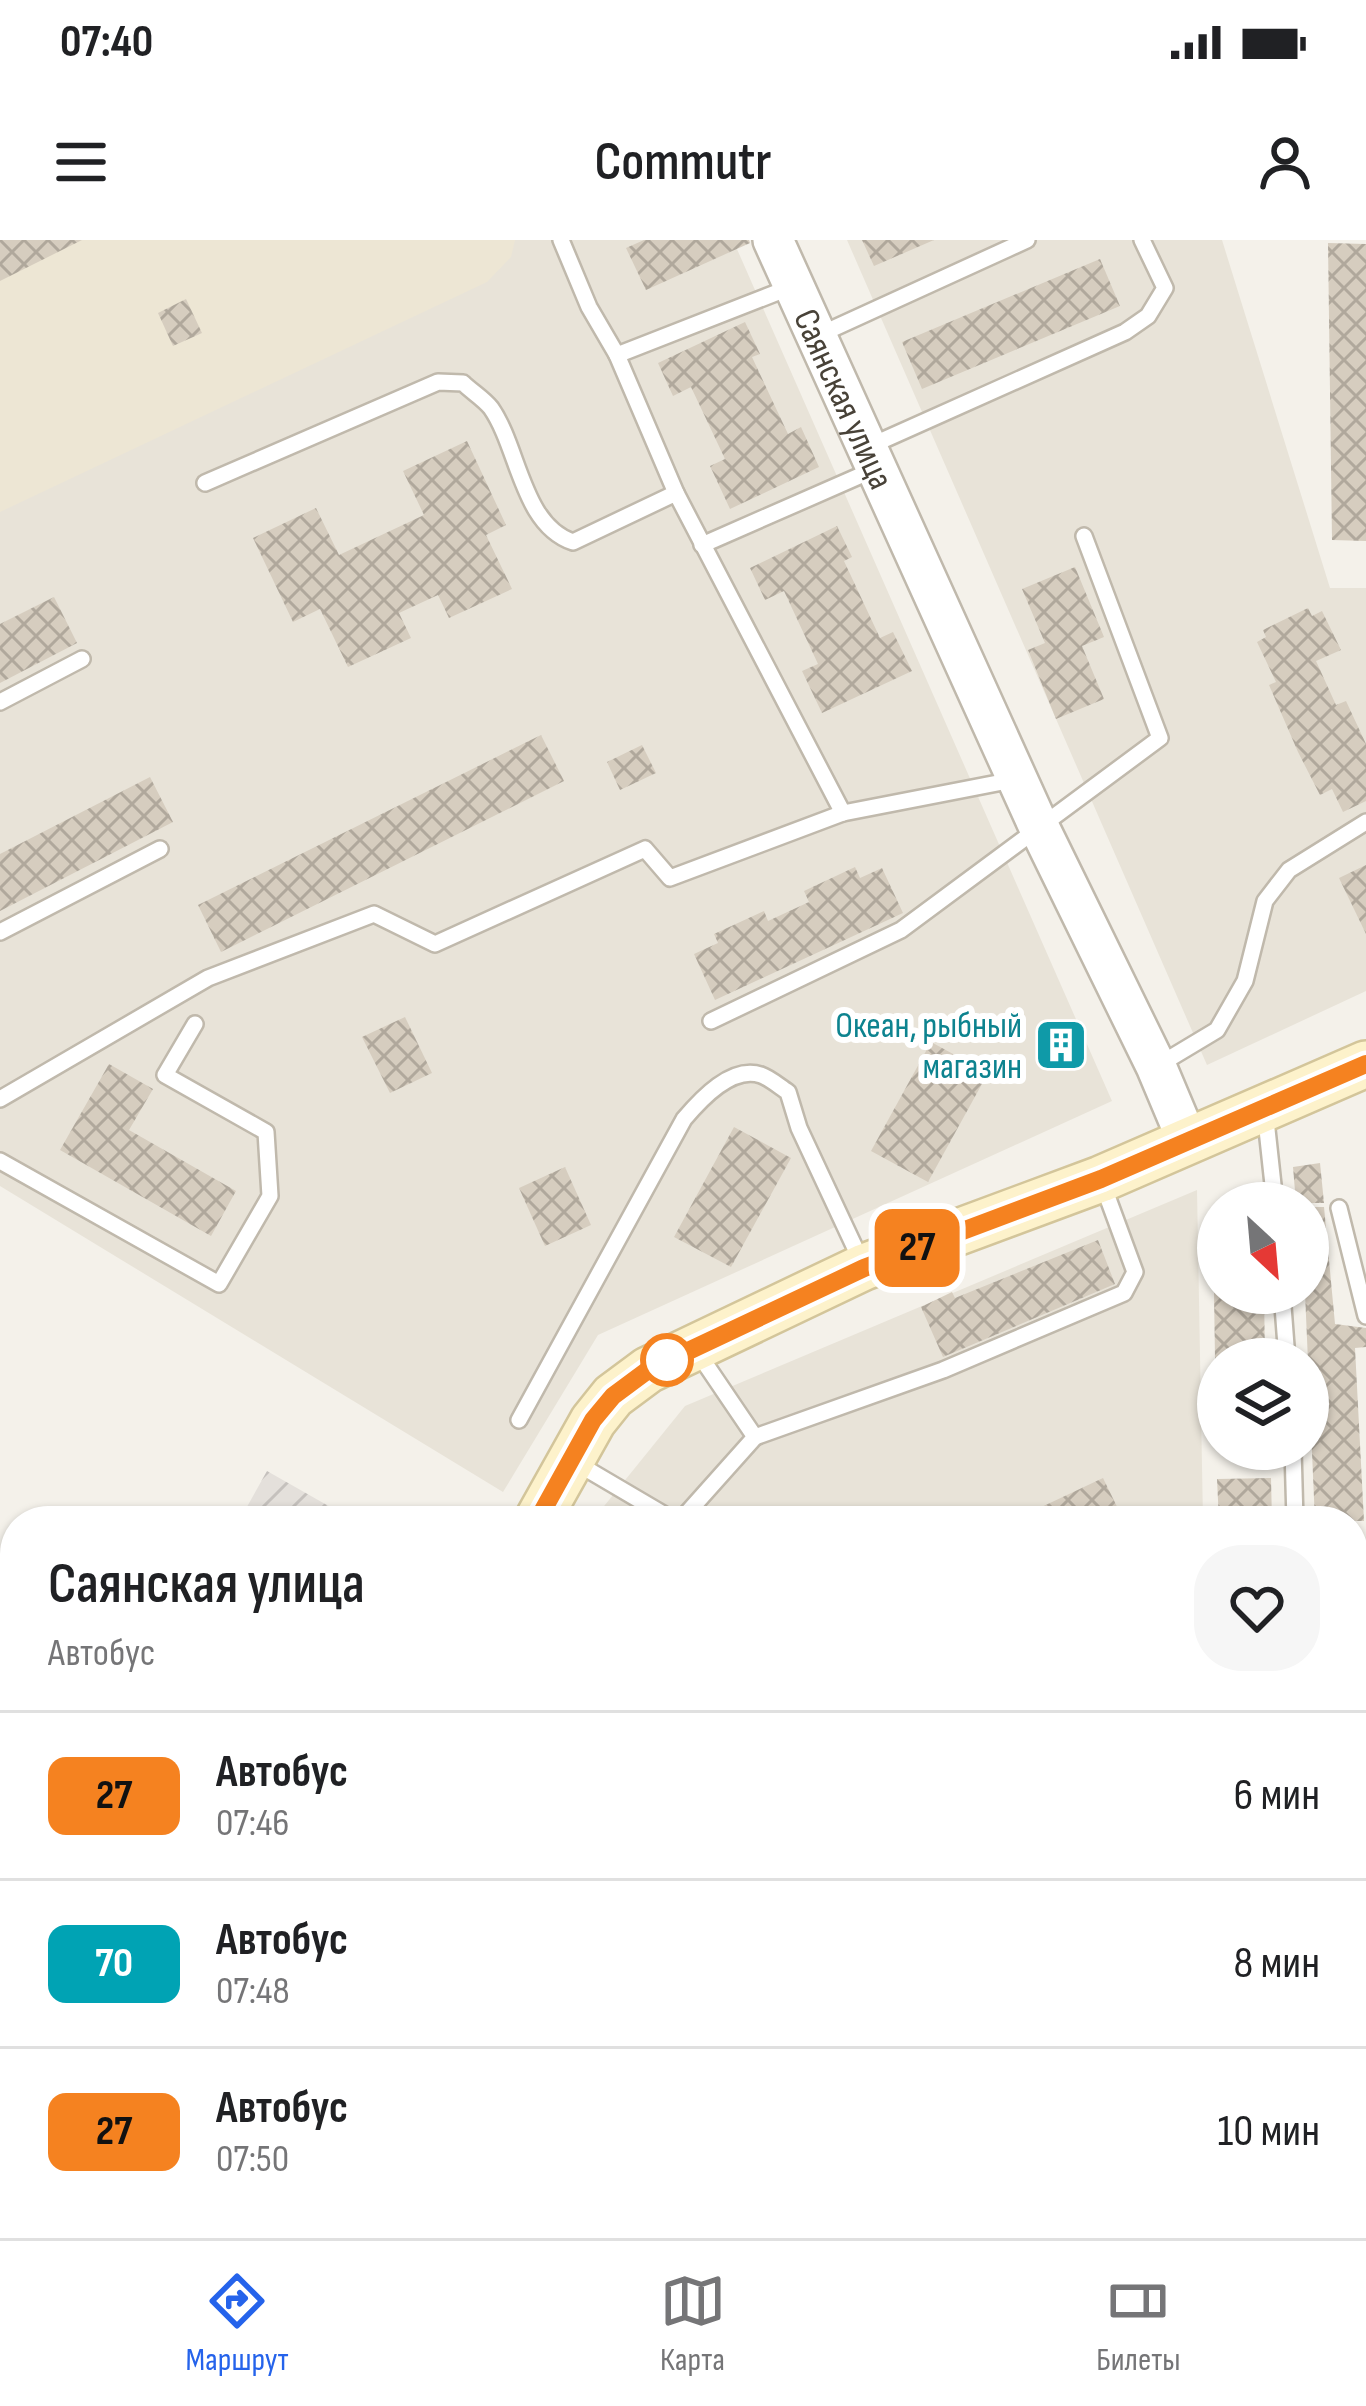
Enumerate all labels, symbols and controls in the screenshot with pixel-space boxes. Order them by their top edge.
text: 07:40 [60,15,153,70]
icon: menu [48,129,114,195]
icon: person [1252,129,1318,195]
text: Commutr [595,130,771,195]
street label: Саянская улица [783,303,902,496]
place label: Океан, рыбный магазин [835,1005,1022,1089]
building icon: Океан, рыбный магазин [1033,1017,1089,1073]
north arrow [1197,1182,1329,1314]
map controls [1197,1182,1329,1470]
line badge: 27 [863,1209,971,1287]
text: 27 [899,1222,935,1273]
unlabelled marker [642,1335,692,1385]
button: layers [1197,1338,1329,1470]
button: heart [1194,1545,1320,1671]
text: Саянская улица [48,1551,365,1619]
text: Автобус [48,1630,155,1677]
text: Автобус [216,1745,348,1800]
text: 6 мин [1234,1768,1320,1823]
text: 27 [96,1770,132,1821]
text: 07:46 [216,1800,289,1847]
text: Автобус [216,1913,348,1968]
text: 8 мин [1234,1936,1320,1991]
text: 70 [95,1938,133,1989]
text: 07:48 [216,1968,290,2015]
text: Автобус [216,2081,348,2136]
text: 10 мин [1217,2104,1320,2159]
text: 27 [96,2106,132,2157]
text: 07:50 [216,2136,289,2183]
tab: Маршрут [185,2268,289,2380]
tab: Карта [660,2268,726,2380]
tab: Билеты [1096,2268,1181,2380]

